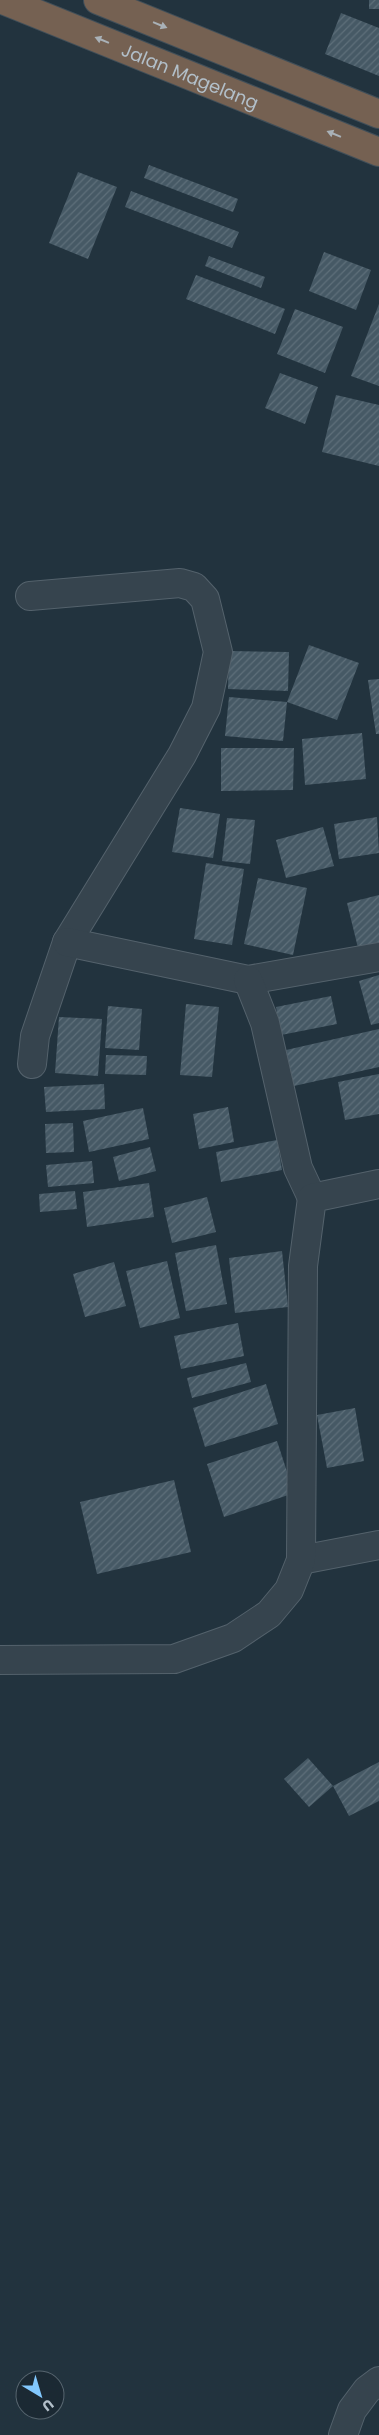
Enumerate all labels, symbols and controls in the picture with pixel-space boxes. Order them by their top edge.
one-way arrow [153,21,168,29]
one-way arrow [94,36,109,44]
street label: Jalan Magelang [118,37,263,115]
one-way arrow [326,130,341,138]
north arrow [15,2370,65,2420]
text: U [38,2394,58,2416]

